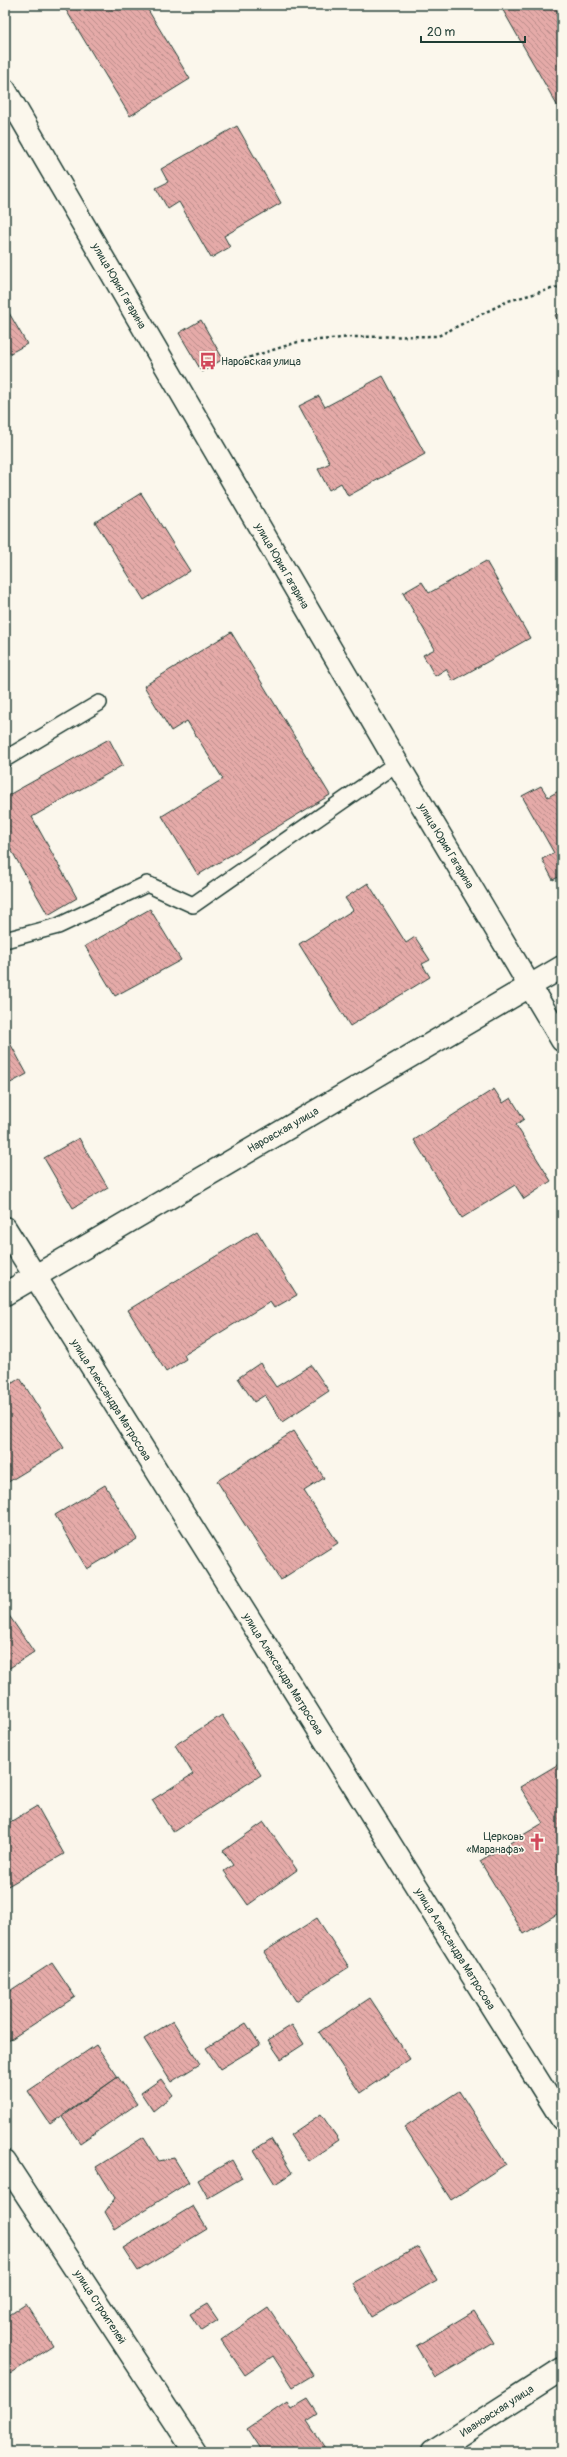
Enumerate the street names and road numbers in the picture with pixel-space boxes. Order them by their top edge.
street label: улица Юрия Гагарина [89,240,149,331]
street label: улица Юрия Гагарина [252,520,312,611]
street label: улица Юрия Гагарина [415,800,477,891]
street label: Наровская улица [245,1104,321,1156]
street label: улица Александра Матросова [68,1336,154,1463]
street label: улица Александра Матросова [240,1610,326,1737]
street label: улица Александра Матросова [412,1885,498,2012]
street label: улица Строителей [71,2267,129,2346]
street label: Ивановская улица [458,2382,536,2440]

